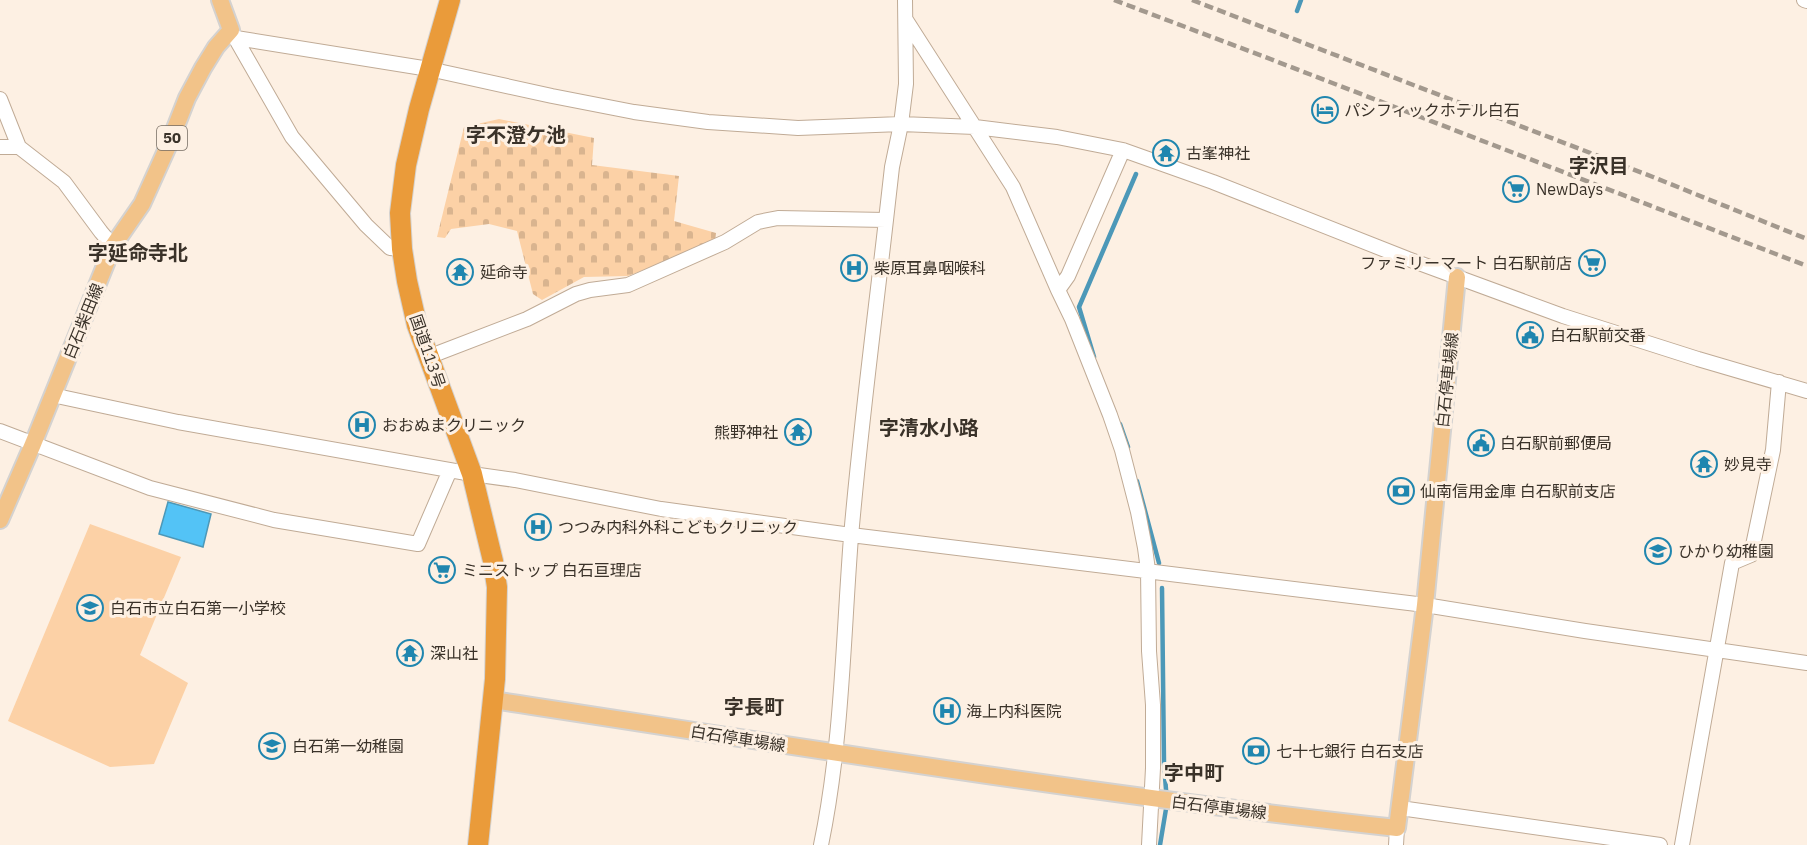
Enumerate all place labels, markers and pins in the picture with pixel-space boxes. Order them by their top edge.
hotel icon: パシフィックホテル白石 [1310,95,1340,125]
place label: パシフィックホテル白石 [1344,100,1520,120]
temple icon: 古峯神社 [1151,138,1181,168]
place label: 古峯神社 [1186,143,1250,163]
supermarket icon: NewDays [1501,174,1531,204]
place label: NewDays [1536,179,1603,199]
supermarket icon: ファミリーマート 白石駅前店 [1577,248,1607,278]
hospital icon: 柴原耳鼻咽喉科 [839,253,869,283]
place label: ファミリーマート 白石駅前店 [1360,253,1572,273]
temple icon: 延命寺 [445,257,475,287]
place label: 柴原耳鼻咽喉科 [874,258,986,278]
place label: 延命寺 [480,262,528,282]
public building icon: 白石駅前交番 [1515,320,1545,350]
place label: 白石駅前交番 [1550,325,1646,345]
hospital icon: おおぬまクリニック [347,410,377,440]
place label: おおぬまクリニック [382,415,526,435]
temple icon: 熊野神社 [783,417,813,447]
place label: 熊野神社 [714,422,778,442]
public building icon: 白石駅前郵便局 [1466,428,1496,458]
place label: 白石駅前郵便局 [1500,433,1612,453]
temple icon: 妙見寺 [1689,449,1719,479]
place label: 妙見寺 [1724,454,1772,474]
bank icon: 仙南信用金庫 白石駅前支店 [1386,476,1416,506]
place label: 仙南信用金庫 白石駅前支店 [1420,481,1616,501]
hospital icon: つつみ内科外科こどもクリニック [523,512,553,542]
place label: つつみ内科外科こどもクリニック [558,517,798,537]
school or university icon: ひかり幼稚園 [1643,536,1673,566]
place label: ひかり幼稚園 [1678,541,1774,561]
supermarket icon: ミニストップ 白石亘理店 [427,555,457,585]
place label: ミニストップ 白石亘理店 [462,560,642,580]
school or university icon: 白石市立白石第一小学校 [75,593,105,623]
place label: 白石市立白石第一小学校 [110,598,286,618]
temple icon: 深山社 [395,638,425,668]
place label: 深山社 [430,643,478,663]
hospital icon: 海上内科医院 [932,696,962,726]
place label: 海上内科医院 [966,701,1062,721]
school or university icon: 白石第一幼稚園 [257,731,287,761]
place label: 白石第一幼稚園 [292,736,404,756]
bank icon: 七十七銀行 白石支店 [1241,736,1271,766]
place label: 七十七銀行 白石支店 [1276,741,1424,761]

